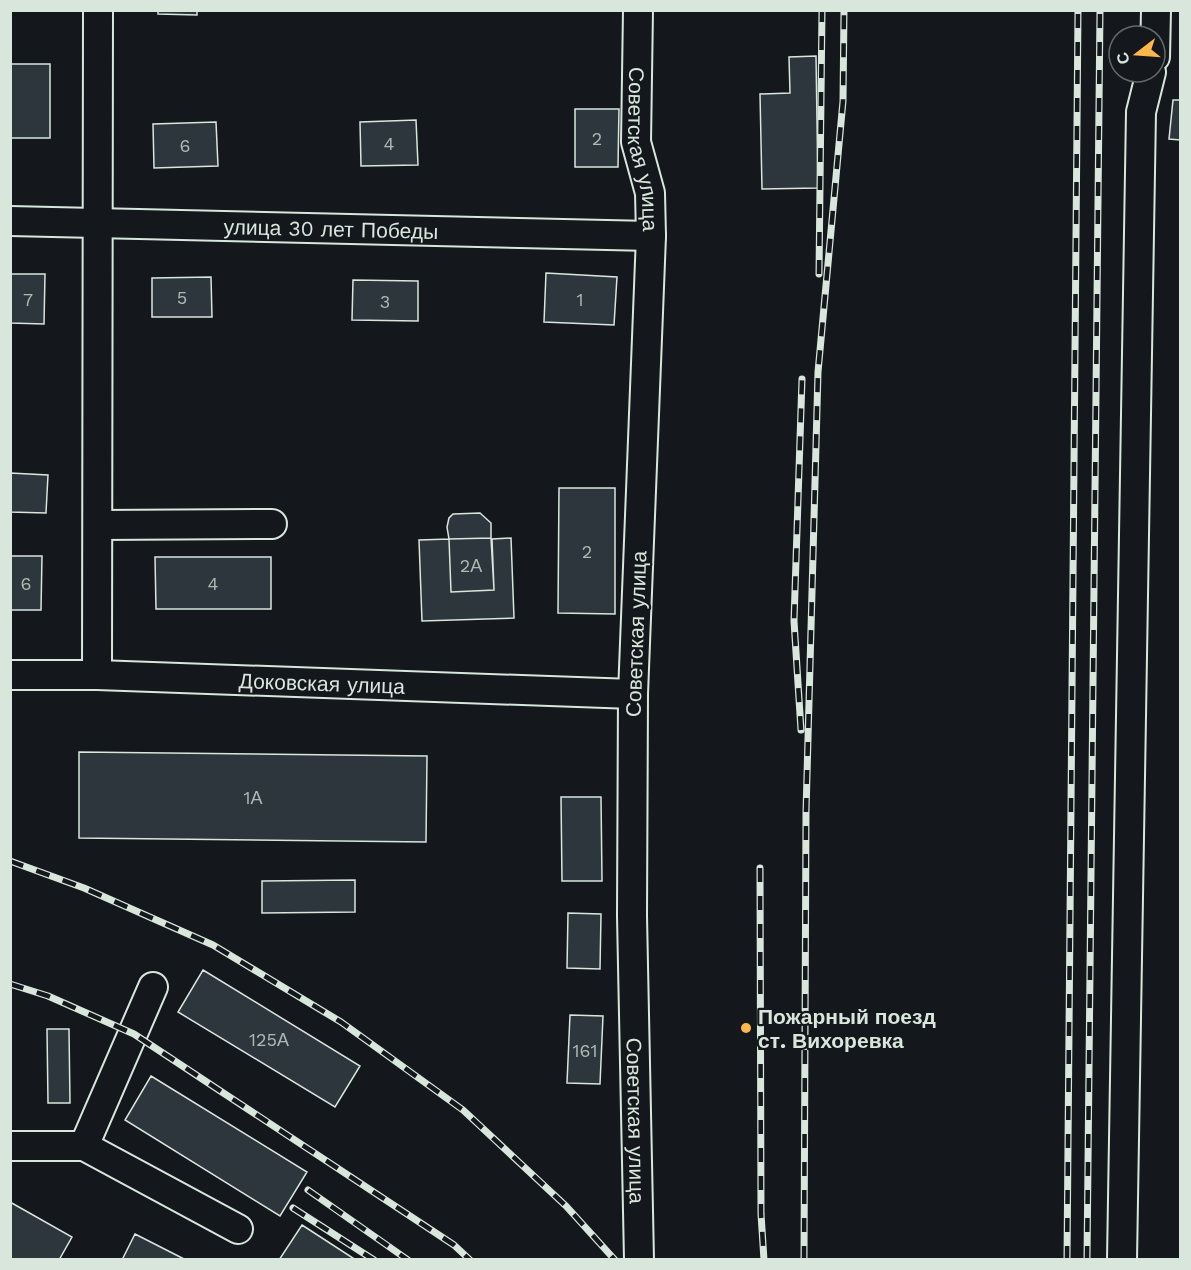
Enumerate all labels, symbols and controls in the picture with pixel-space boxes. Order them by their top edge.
north arrow [1107,24,1167,84]
text: С [1112,50,1134,67]
street label: Советская улица [623,67,663,232]
house number: 2 [592,128,602,149]
house number: 4 [384,133,395,154]
house number: 6 [180,135,190,156]
street label: улица 30 лет Победы [223,214,438,244]
house number: 5 [177,287,187,308]
house number: 7 [23,289,33,310]
house number: 1 [576,289,584,310]
house number: 3 [380,291,390,312]
house number: 2 [582,541,592,562]
street label: Советская улица [621,550,651,718]
house number: 2А [460,555,482,576]
house number: 6 [21,573,31,594]
house number: 4 [208,573,219,594]
street label: Доковская улица [238,668,406,698]
house number: 1А [243,787,263,808]
place label: Пожарный поезд ст. Вихоревка [758,1004,936,1053]
marker: Пожарный поезд ст. Вихоревка [739,1021,753,1035]
house number: 125А [249,1029,289,1050]
street label: Советская улица [622,1037,650,1204]
house number: 161 [573,1040,597,1061]

